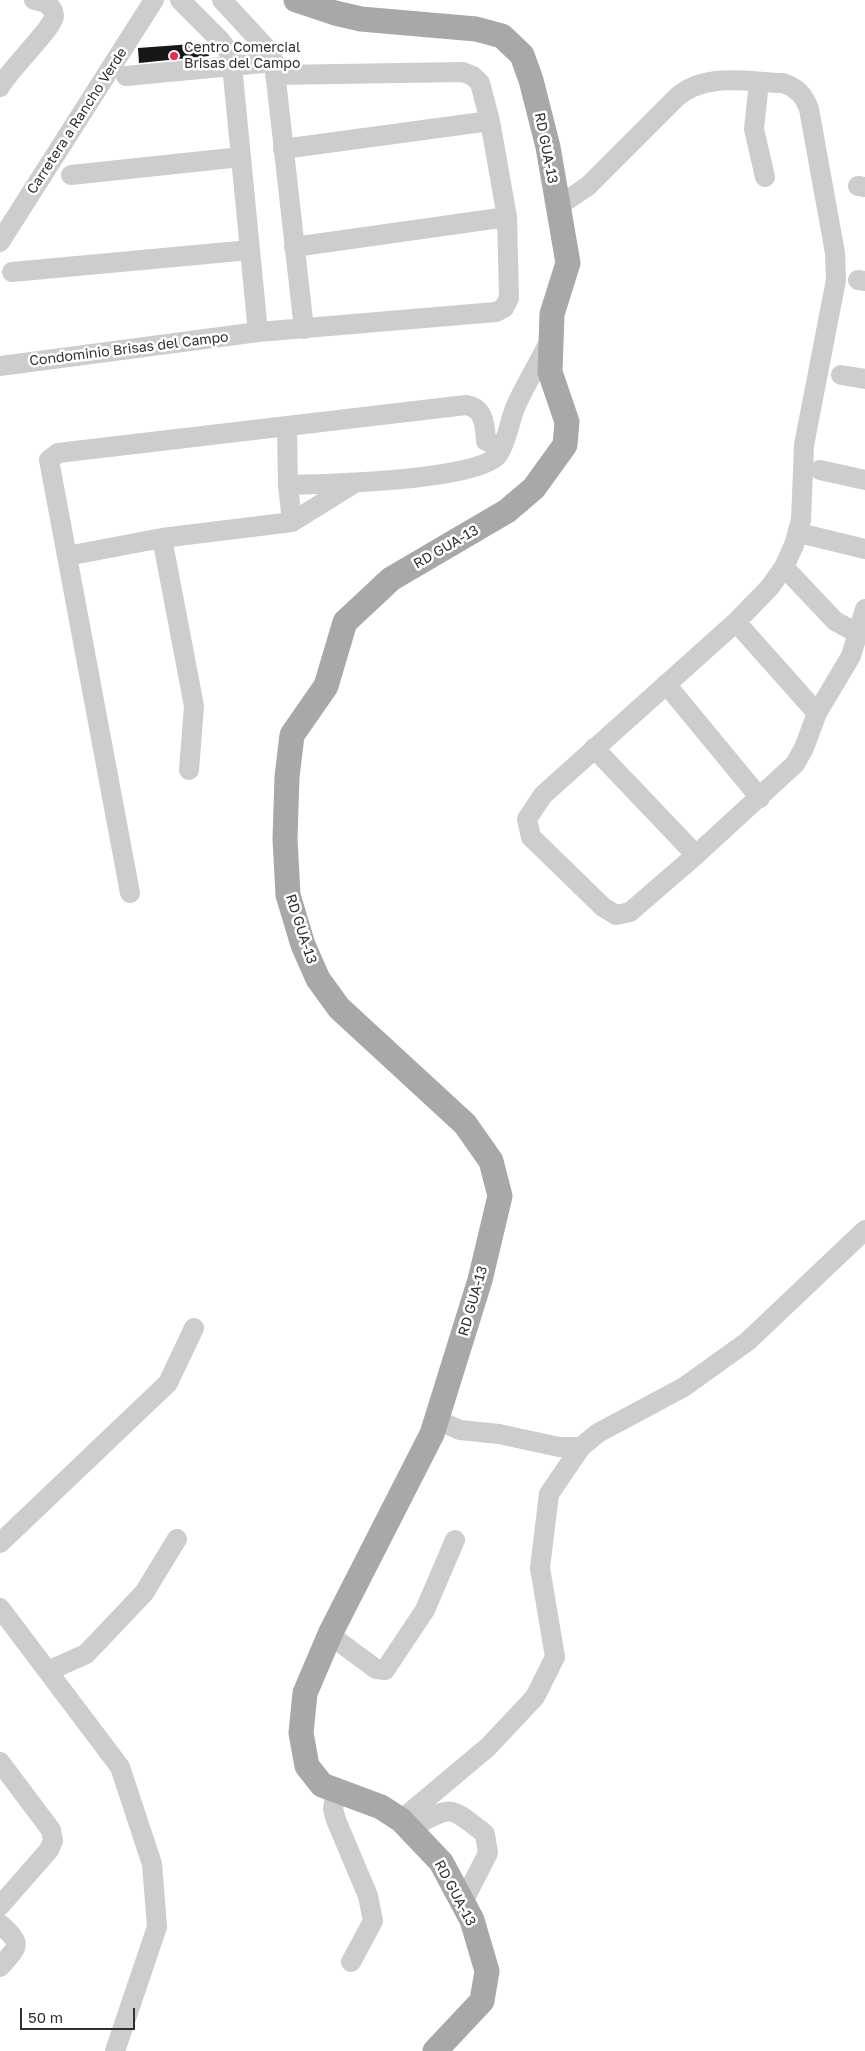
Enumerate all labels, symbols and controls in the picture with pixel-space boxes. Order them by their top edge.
place label: Centro Comercial Brisas del Campo [184,40,300,72]
street label: Carretera a Rancho Verde [23,45,131,197]
marker: Centro Comercial Brisas del Campo [168,50,180,62]
street label: RD GUA-13 [531,111,561,185]
street label: Condominio Brisas del Campo [29,328,229,370]
street label: RD GUA-13 [411,522,481,572]
street label: RD GUA-13 [282,892,320,966]
street label: RD GUA-13 [455,1264,491,1338]
street label: RD GUA-13 [431,1857,479,1929]
scale bar [22,1998,138,2030]
text: 50 m [28,2008,63,2026]

